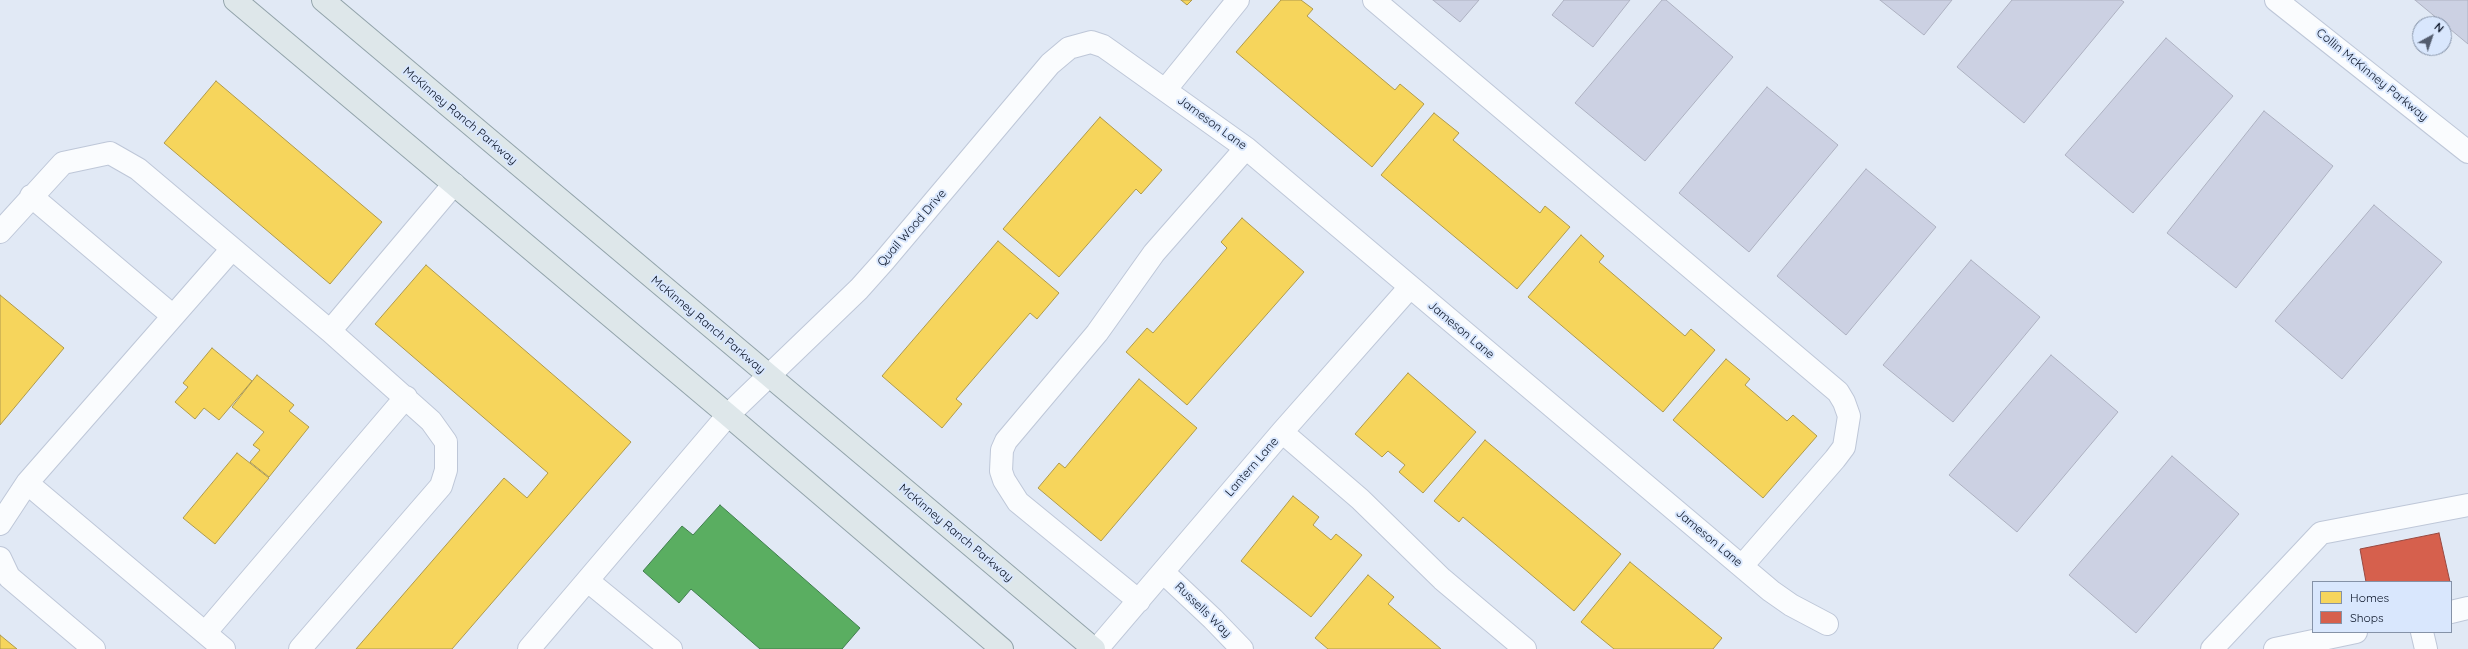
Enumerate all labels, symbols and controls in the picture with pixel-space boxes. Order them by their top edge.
north arrow [2412,16,2452,56]
text: N [2431,20,2447,36]
street label: Collin McKinney Parkway [2313,26,2431,124]
street label: McKinney Ranch Parkway [400,64,520,168]
street label: Jameson Lane [1174,93,1250,153]
street label: Quail Wood Drive [875,187,949,269]
street label: McKinney Ranch Parkway [648,273,768,377]
street label: Jameson Lane [1425,298,1497,362]
street label: Lantern Lane [1222,435,1282,499]
street label: McKinney Ranch Parkway [896,481,1016,585]
street label: Jameson Lane [1673,506,1745,570]
street label: Russells Way [1172,580,1234,640]
legend [2312,581,2452,633]
text: Homes [2350,590,2389,605]
text: Shops [2350,610,2384,625]

